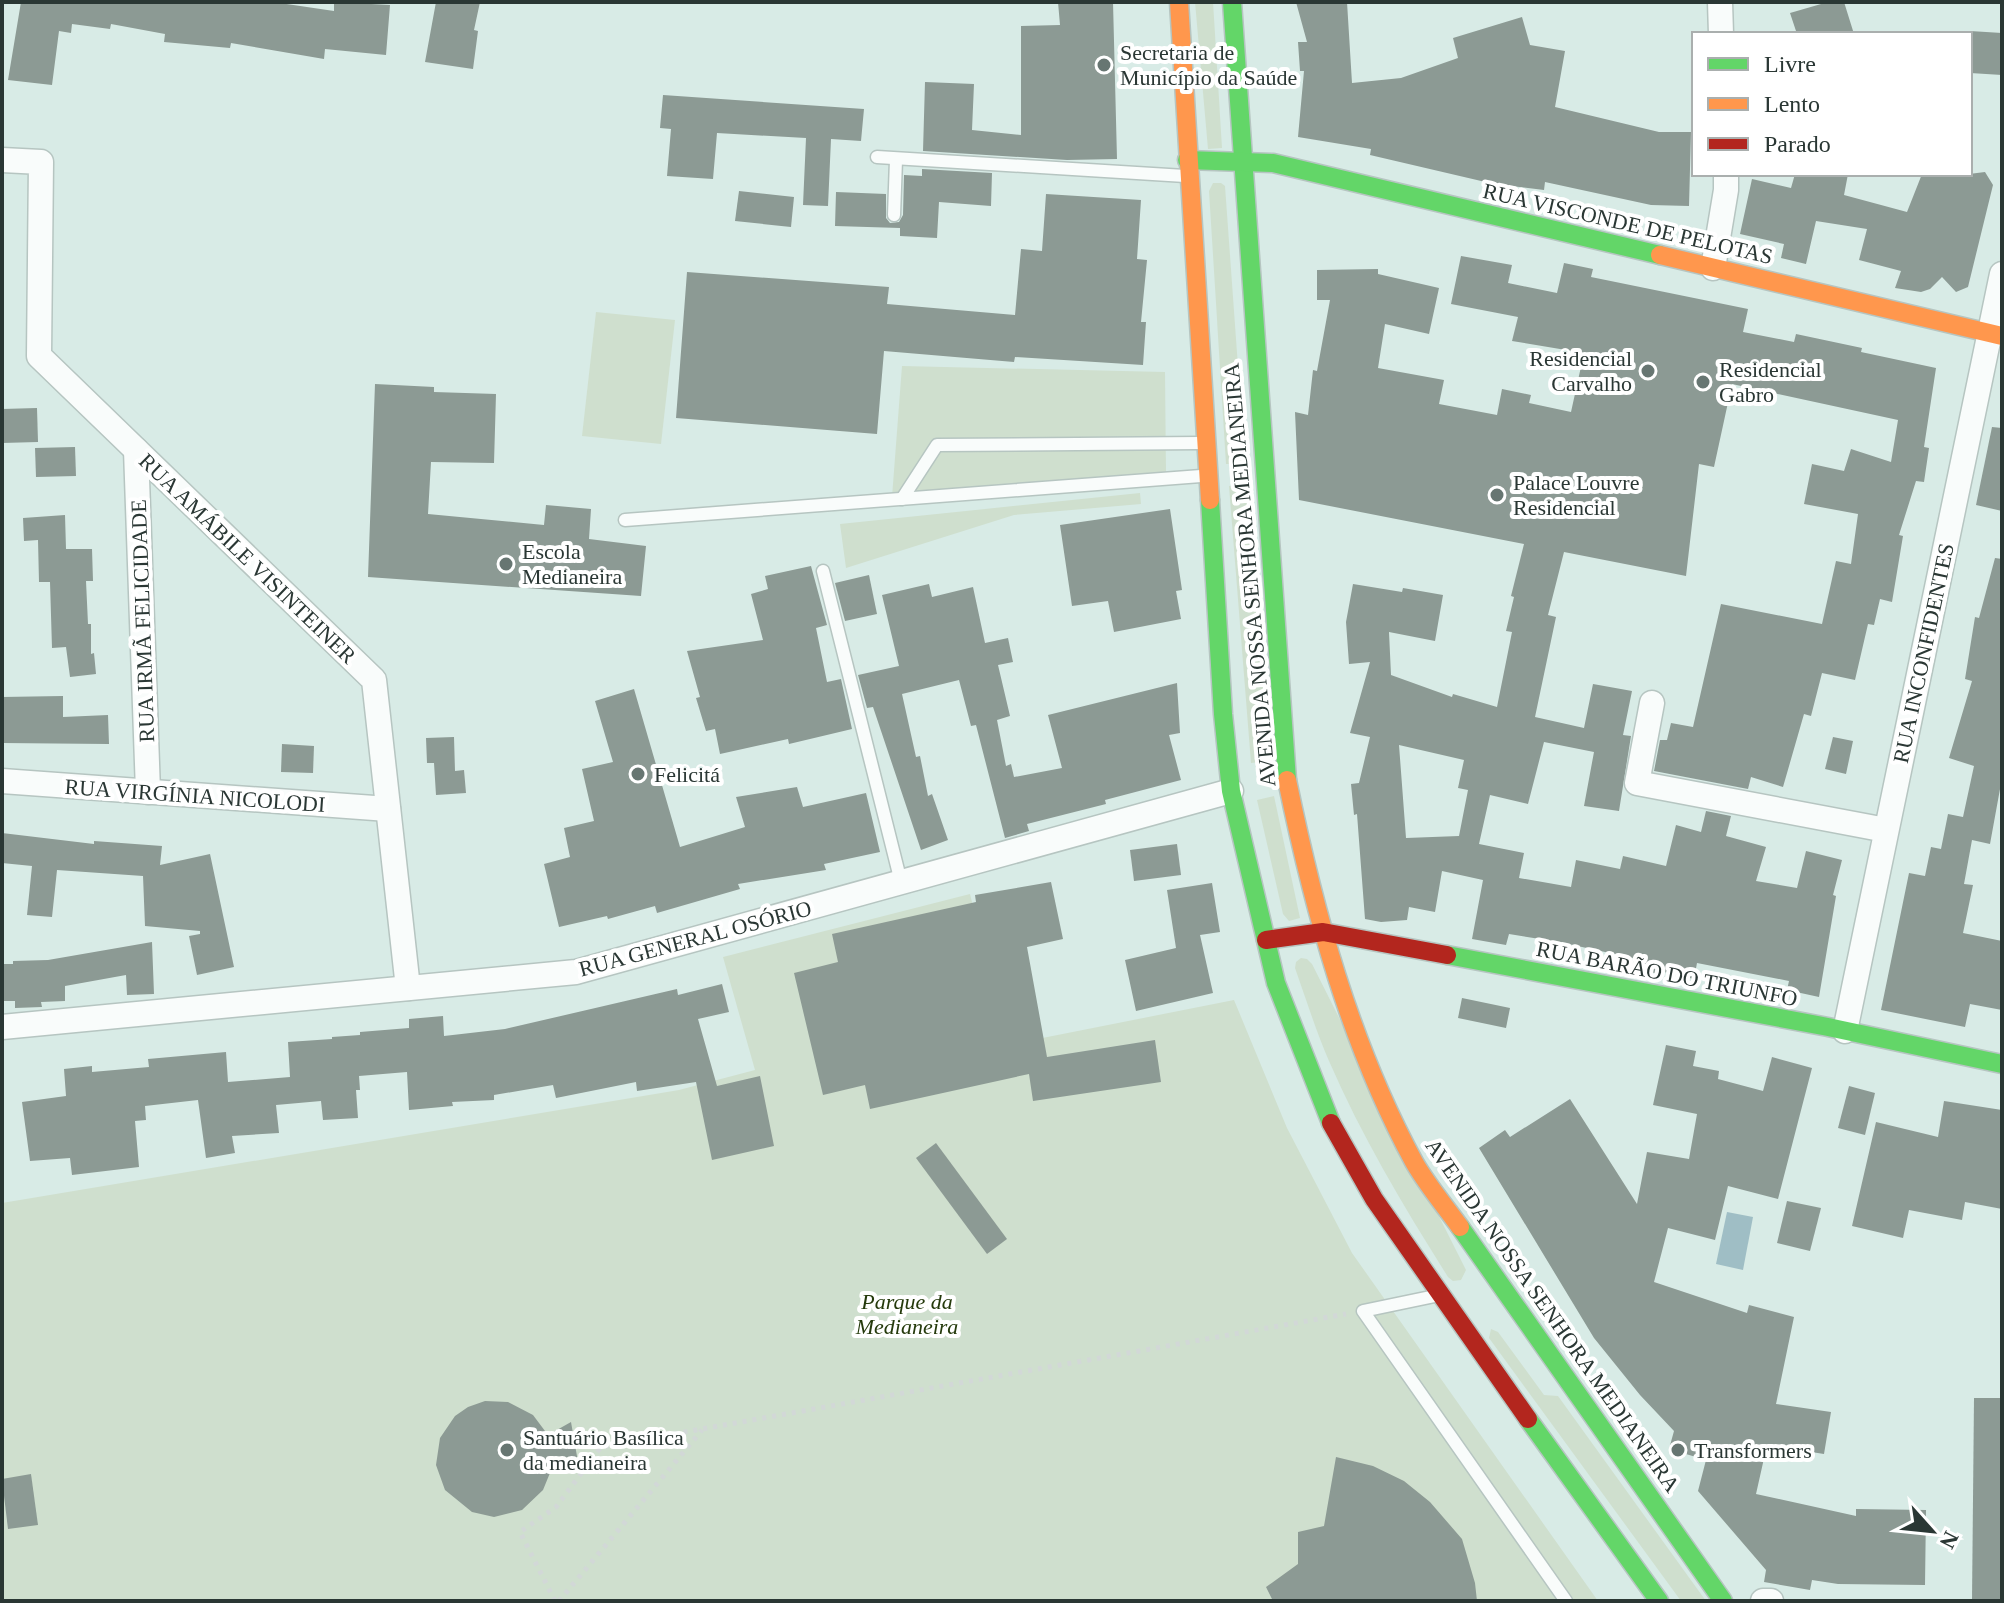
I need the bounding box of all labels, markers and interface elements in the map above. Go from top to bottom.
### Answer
legend [1692,32,1972,176]
place label: Secretaria de Município da Saúde [1120,40,1297,90]
text: Livre [1764,51,1816,77]
marker: Secretaria de Município da Saúde [1095,56,1113,74]
text: Lento [1764,91,1820,117]
text: Parado [1764,131,1831,157]
street label: RUA VISCONDE DE PELOTAS [1481,178,1775,269]
place label: Residencial Carvalho [1529,346,1632,396]
place label: Residencial Gabro [1719,357,1822,407]
street label: AVENIDA NOSSA SENHORA MEDIANEIRA [1218,362,1280,788]
marker: Residencial Carvalho [1639,362,1657,380]
marker: Residencial Gabro [1694,373,1712,391]
street label: RUA AMÁBILE VISINTEINER [134,448,361,669]
place label: Palace Louvre Residencial [1513,470,1639,520]
marker: Palace Louvre Residencial [1488,486,1506,504]
street label: RUA IRMÃ FELICIDADE [126,499,159,743]
place label: Escola Medianeira [522,539,622,589]
street label: RUA INCONFIDENTES [1888,541,1959,765]
marker: Escola Medianeira [497,555,515,573]
place label: Felicitá [654,762,720,787]
marker: Felicitá [629,765,647,783]
street label: RUA VIRGÍNIA NICOLODI [64,774,326,817]
street label: RUA GENERAL OSÓRIO [576,895,814,982]
street label: RUA BARÃO DO TRIUNFO [1534,936,1800,1011]
street label: AVENIDA NOSSA SENHORA MEDIANEIRA [1420,1134,1685,1497]
park label: Parque da Medianeira [855,1289,958,1339]
place label: Santuário Basílica da medianeira [523,1425,684,1475]
place label: Transformers [1694,1438,1812,1463]
marker: Santuário Basílica da medianeira [498,1441,516,1459]
marker: Transformers [1669,1441,1687,1459]
north arrow [1892,1491,1972,1571]
text: N [1935,1527,1964,1553]

